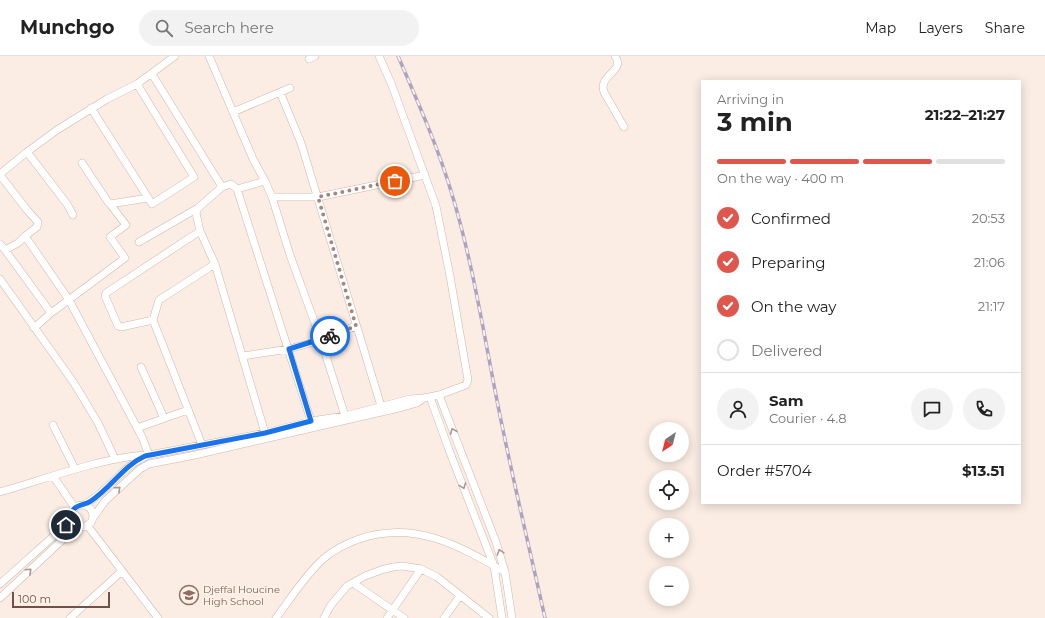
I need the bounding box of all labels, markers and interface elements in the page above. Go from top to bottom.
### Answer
search box [139,10,419,46]
text: Munchgo [20,16,115,39]
icon: search [153,17,175,39]
text: Search here [185,18,274,37]
text: Map [865,19,896,37]
text: Layers [918,19,963,37]
text: Share [985,19,1025,37]
text: Arriving in [717,91,784,107]
text: 21:22–21:27 [925,105,1005,124]
text: 3 min [717,106,793,138]
pin [378,164,412,198]
icon: bag [384,170,406,192]
text: On the way · 400 m [717,170,844,186]
icon: check [717,207,739,229]
text: Confirmed [751,209,831,228]
text: 20:53 [972,210,1005,226]
icon: check [717,251,739,273]
text: Preparing [751,253,826,272]
text: 21:06 [974,254,1005,270]
icon: check [717,295,739,317]
text: On the way [751,297,836,316]
text: 21:17 [978,298,1005,314]
courier [310,316,350,356]
icon: bike [319,325,341,347]
text: Delivered [751,341,823,360]
button: person [717,388,759,430]
button: chat [911,388,953,430]
button: phone [963,388,1005,430]
text: Sam [769,391,804,410]
text: Courier · 4.8 [769,410,847,426]
north arrow [649,422,689,462]
map controls [649,422,689,606]
one-way arrow [450,428,458,436]
text: Order #5704 [717,461,812,480]
text: $13.51 [962,461,1005,480]
button: locate [649,470,689,510]
one-way arrow [458,482,466,489]
one-way arrow [113,486,121,493]
pin [49,508,83,542]
icon: home [55,514,77,536]
button: + [649,518,689,558]
one-way arrow [496,549,505,556]
button: − [649,566,689,606]
one-way arrow [24,569,31,576]
place label: Djeffal Houcine High School [203,583,280,608]
school or university icon: Djeffal Houcine High School [178,584,200,606]
scale bar [12,590,110,609]
text: 100 m [18,592,51,606]

